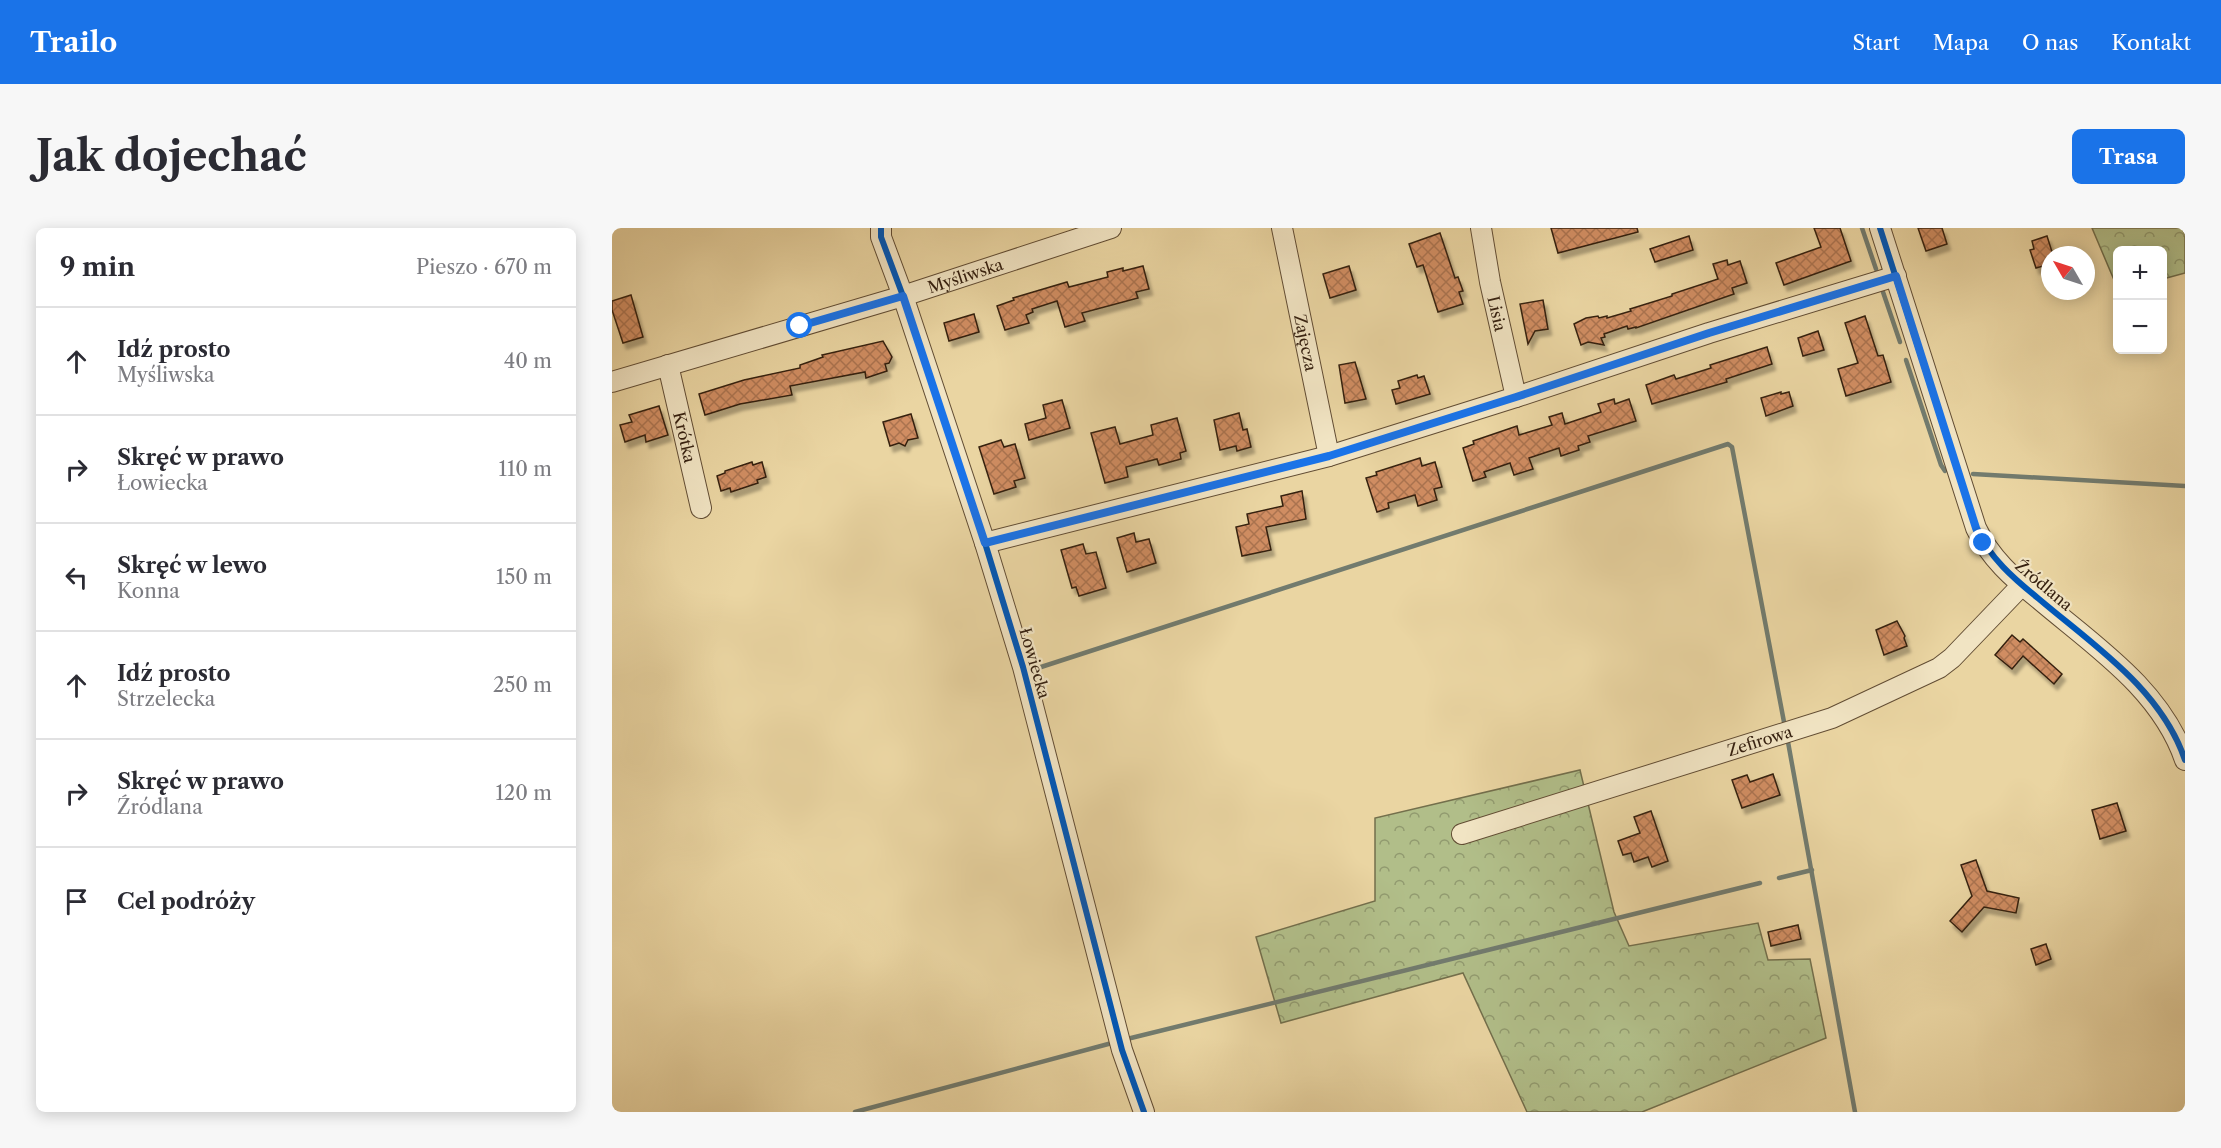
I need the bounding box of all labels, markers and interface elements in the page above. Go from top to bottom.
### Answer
text: Trailo [30,25,117,59]
text: Start [1852,30,1900,55]
text: Mapa [1933,30,1989,55]
text: O nas [2022,30,2078,55]
text: Kontakt [2111,30,2191,55]
button: Trasa [2072,129,2185,184]
text: Jak dojechać [36,130,307,182]
north arrow [2041,246,2095,300]
map controls [2113,246,2167,354]
button: + [2113,246,2167,300]
text: 9 min [60,251,135,283]
street label: Myśliwska [925,254,1006,297]
text: Pieszo · 670 m [416,255,552,279]
street label: Lisia [1483,294,1511,334]
button: − [2113,300,2167,354]
route start [786,312,812,338]
street label: Zajęcza [1290,312,1321,374]
text: Idź prosto [117,336,231,363]
icon: ahead [60,345,93,378]
text: 40 m [504,349,552,373]
text: Myśliwska [117,363,215,387]
street label: Krótka [669,410,700,465]
text: Skręć w prawo [117,444,284,471]
icon: right [60,453,93,486]
text: 110 m [499,457,552,481]
text: Łowiecka [117,471,208,495]
route end [1969,529,1995,555]
text: Skręć w lewo [117,552,267,579]
street label: Źródlana [2011,555,2077,615]
icon: left [60,561,93,594]
text: 150 m [496,565,552,589]
text: Konna [117,579,180,603]
street label: Łowiecka [1015,625,1055,701]
text: Idź prosto [117,660,231,687]
icon: ahead [60,669,93,702]
text: 250 m [493,673,552,697]
text: Strzelecka [117,687,215,711]
street label: Zefirowa [1725,721,1795,760]
text: Skręć w prawo [117,768,284,795]
icon: right [60,777,93,810]
text: 120 m [495,781,552,805]
text: Źródlana [117,795,203,819]
icon: arrive [60,885,93,918]
text: Cel podróży [117,888,255,915]

